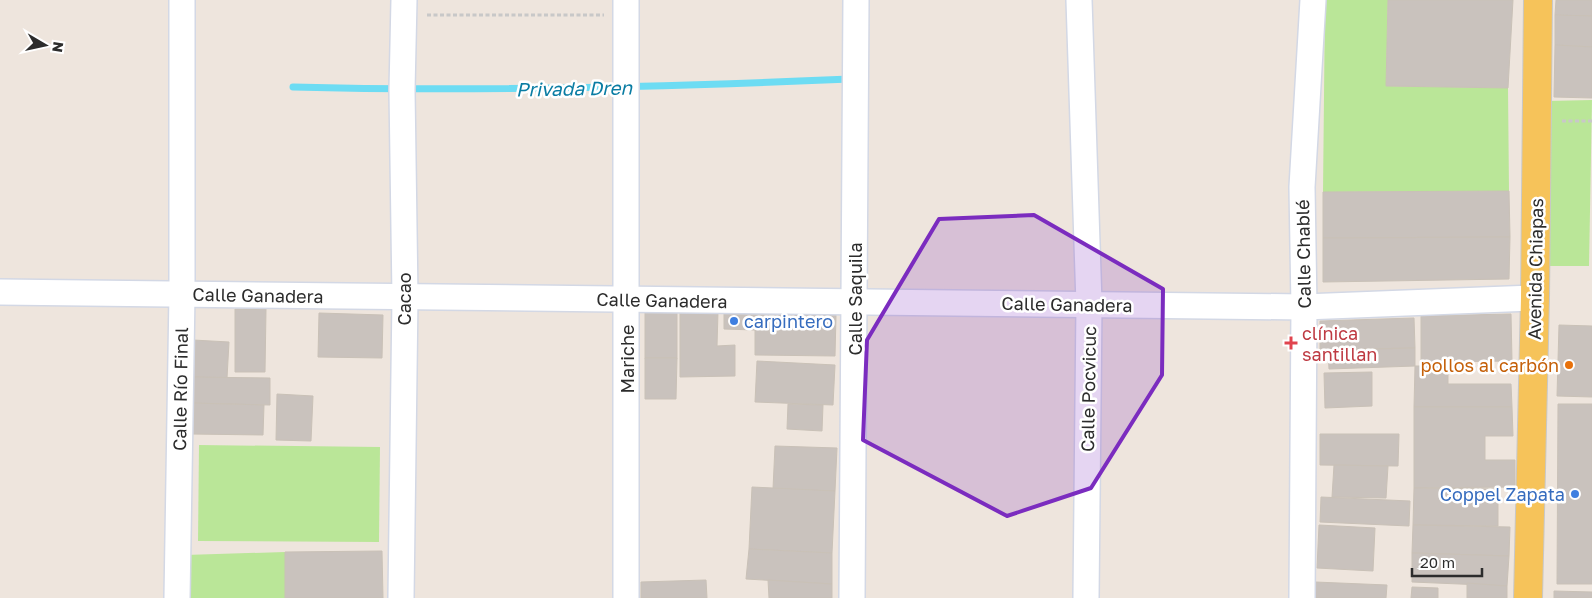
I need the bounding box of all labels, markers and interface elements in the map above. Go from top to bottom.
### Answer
north arrow [20,20,70,70]
text: N [49,41,68,54]
water label: Privada Dren [516,75,634,101]
street label: Avenida Chiapas [1523,198,1547,340]
street label: Calle Chablé [1291,199,1315,309]
street label: Calle Saquila [844,242,866,356]
street label: Cacao [393,272,415,326]
street label: Calle Ganadera [192,283,324,307]
street label: Calle Ganadera [596,288,728,312]
street label: Calle Ganadera [1001,292,1133,316]
place label: carpintero [744,310,833,332]
marker: carpintero [728,315,740,327]
place label: clínica santillan [1302,322,1377,365]
street label: Mariche [616,325,638,393]
street label: Calle Pocvicuc [1076,326,1100,452]
street label: Calle Río Final [168,327,192,451]
marker: clínica santillan [1284,336,1298,350]
place label: pollos al carbón [1421,354,1559,376]
marker: pollos al carbón [1563,359,1575,371]
place label: Coppel Zapata [1440,483,1565,505]
marker: Coppel Zapata [1569,488,1581,500]
scale bar [1412,546,1482,578]
text: 20 m [1420,553,1455,571]

